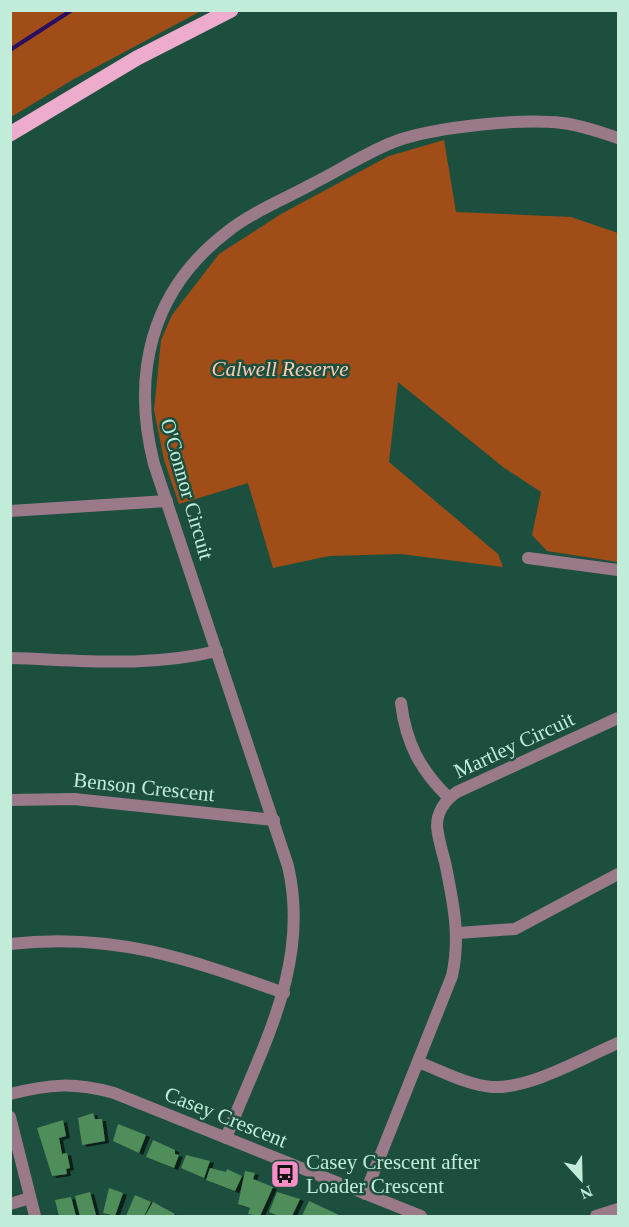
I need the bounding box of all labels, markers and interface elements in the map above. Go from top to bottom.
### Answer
park label: Calwell Reserve [211,357,349,381]
street label: O'Connor Circuit [155,416,219,562]
street label: Martley Circuit [450,707,578,783]
street label: Benson Crescent [72,768,216,806]
street label: Casey Crescent [161,1082,291,1153]
north arrow [551,1149,611,1209]
place label: Casey Crescent after Loader Crescent [306,1150,480,1198]
bus stop icon: Casey Crescent after Loader Crescent [269,1158,301,1190]
text: N [577,1182,595,1203]

